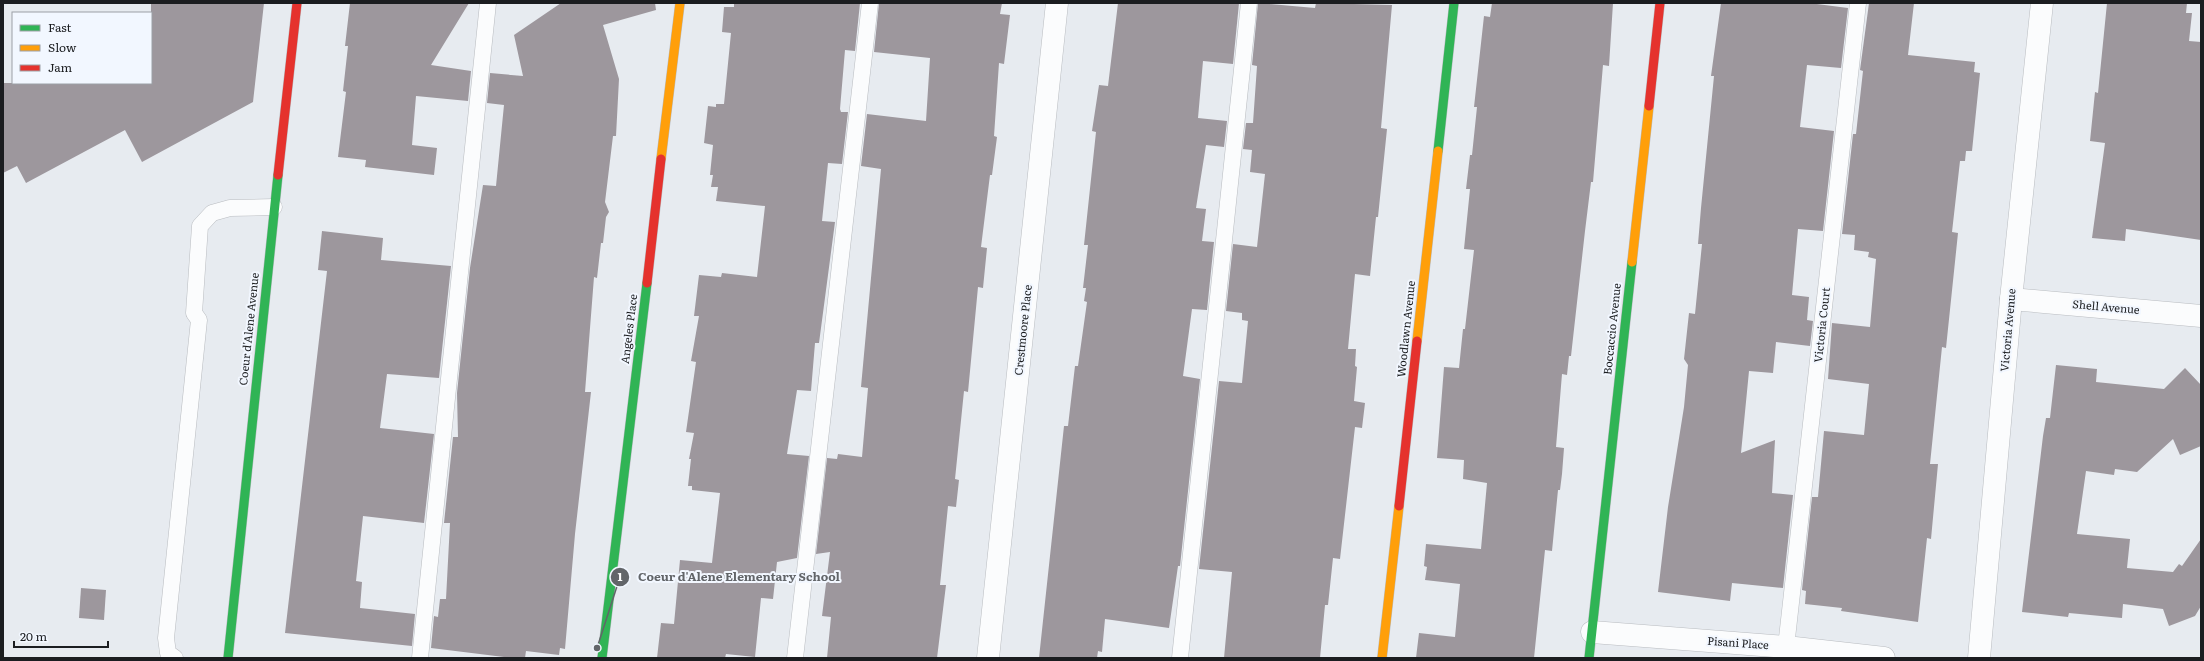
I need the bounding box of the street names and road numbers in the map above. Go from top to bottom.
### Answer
street label: Coeur d'Alene Avenue [234,271,262,386]
street label: Woodlawn Avenue [1392,279,1418,378]
street label: Boccaccio Avenue [1598,282,1624,376]
street label: Crestmoore Place [1009,283,1035,376]
street label: Victoria Court [1809,286,1833,363]
street label: Victoria Avenue [1995,287,2019,372]
street label: Angeles Place [616,293,640,365]
street label: Shell Avenue [2072,295,2141,317]
street label: Pisani Place [1707,632,1770,652]

